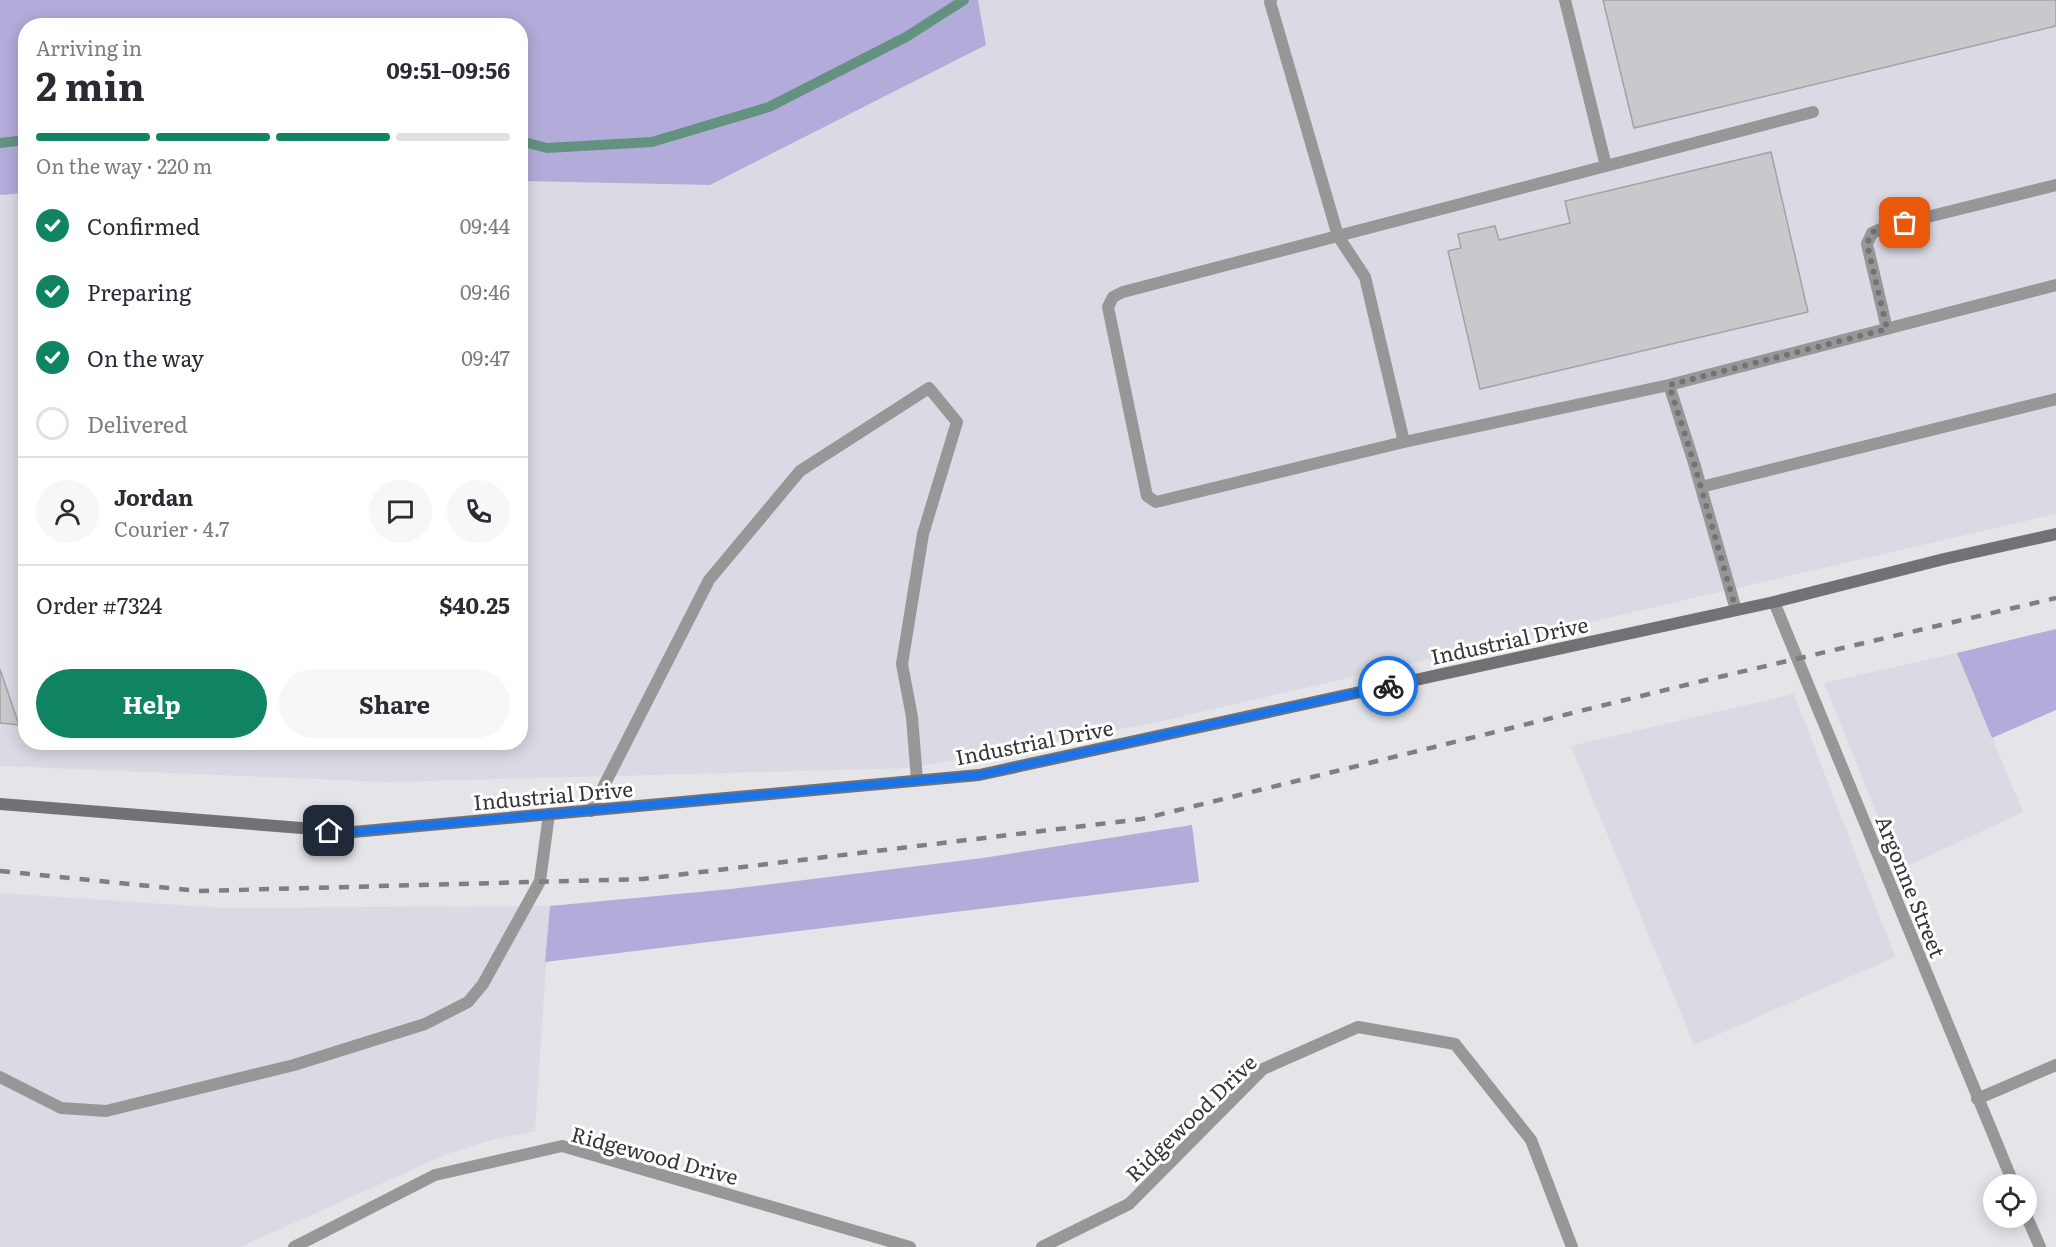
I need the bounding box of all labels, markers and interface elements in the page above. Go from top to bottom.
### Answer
text: Arriving in [36,32,142,62]
text: 09:51–09:56 [386,53,510,86]
text: 2 min [36,55,145,113]
text: On the way · 220 m [36,150,212,180]
pin [1879,197,1930,248]
icon: bag [1888,206,1921,239]
icon: check [36,209,69,242]
text: Confirmed [87,209,200,242]
text: 09:44 [460,210,510,240]
icon: check [36,275,69,308]
text: Preparing [87,275,191,308]
text: 09:46 [460,276,510,306]
icon: check [36,341,69,374]
text: On the way [87,341,204,374]
text: 09:47 [461,342,510,372]
text: Delivered [87,407,188,440]
button: person [36,480,99,543]
text: Jordan [114,480,193,513]
button: chat [369,480,432,543]
button: phone [447,480,510,543]
text: Courier · 4.7 [114,513,229,543]
text: Order #7324 [36,588,162,621]
text: $40.25 [439,588,510,621]
street label: Industrial Drive [1427,607,1591,671]
courier [1358,656,1418,716]
button: Help [36,669,267,738]
button: Share [279,669,510,738]
icon: bike [1372,670,1405,703]
street label: Industrial Drive [952,710,1116,771]
street label: Industrial Drive [472,772,634,816]
pin [303,805,354,856]
street label: Argonne Street [1869,810,1955,962]
icon: home [312,814,345,847]
street label: Ridgewood Drive [1117,1046,1263,1188]
street label: Ridgewood Drive [568,1117,742,1191]
map controls [1983,1174,2037,1228]
button: locate [1983,1174,2037,1228]

